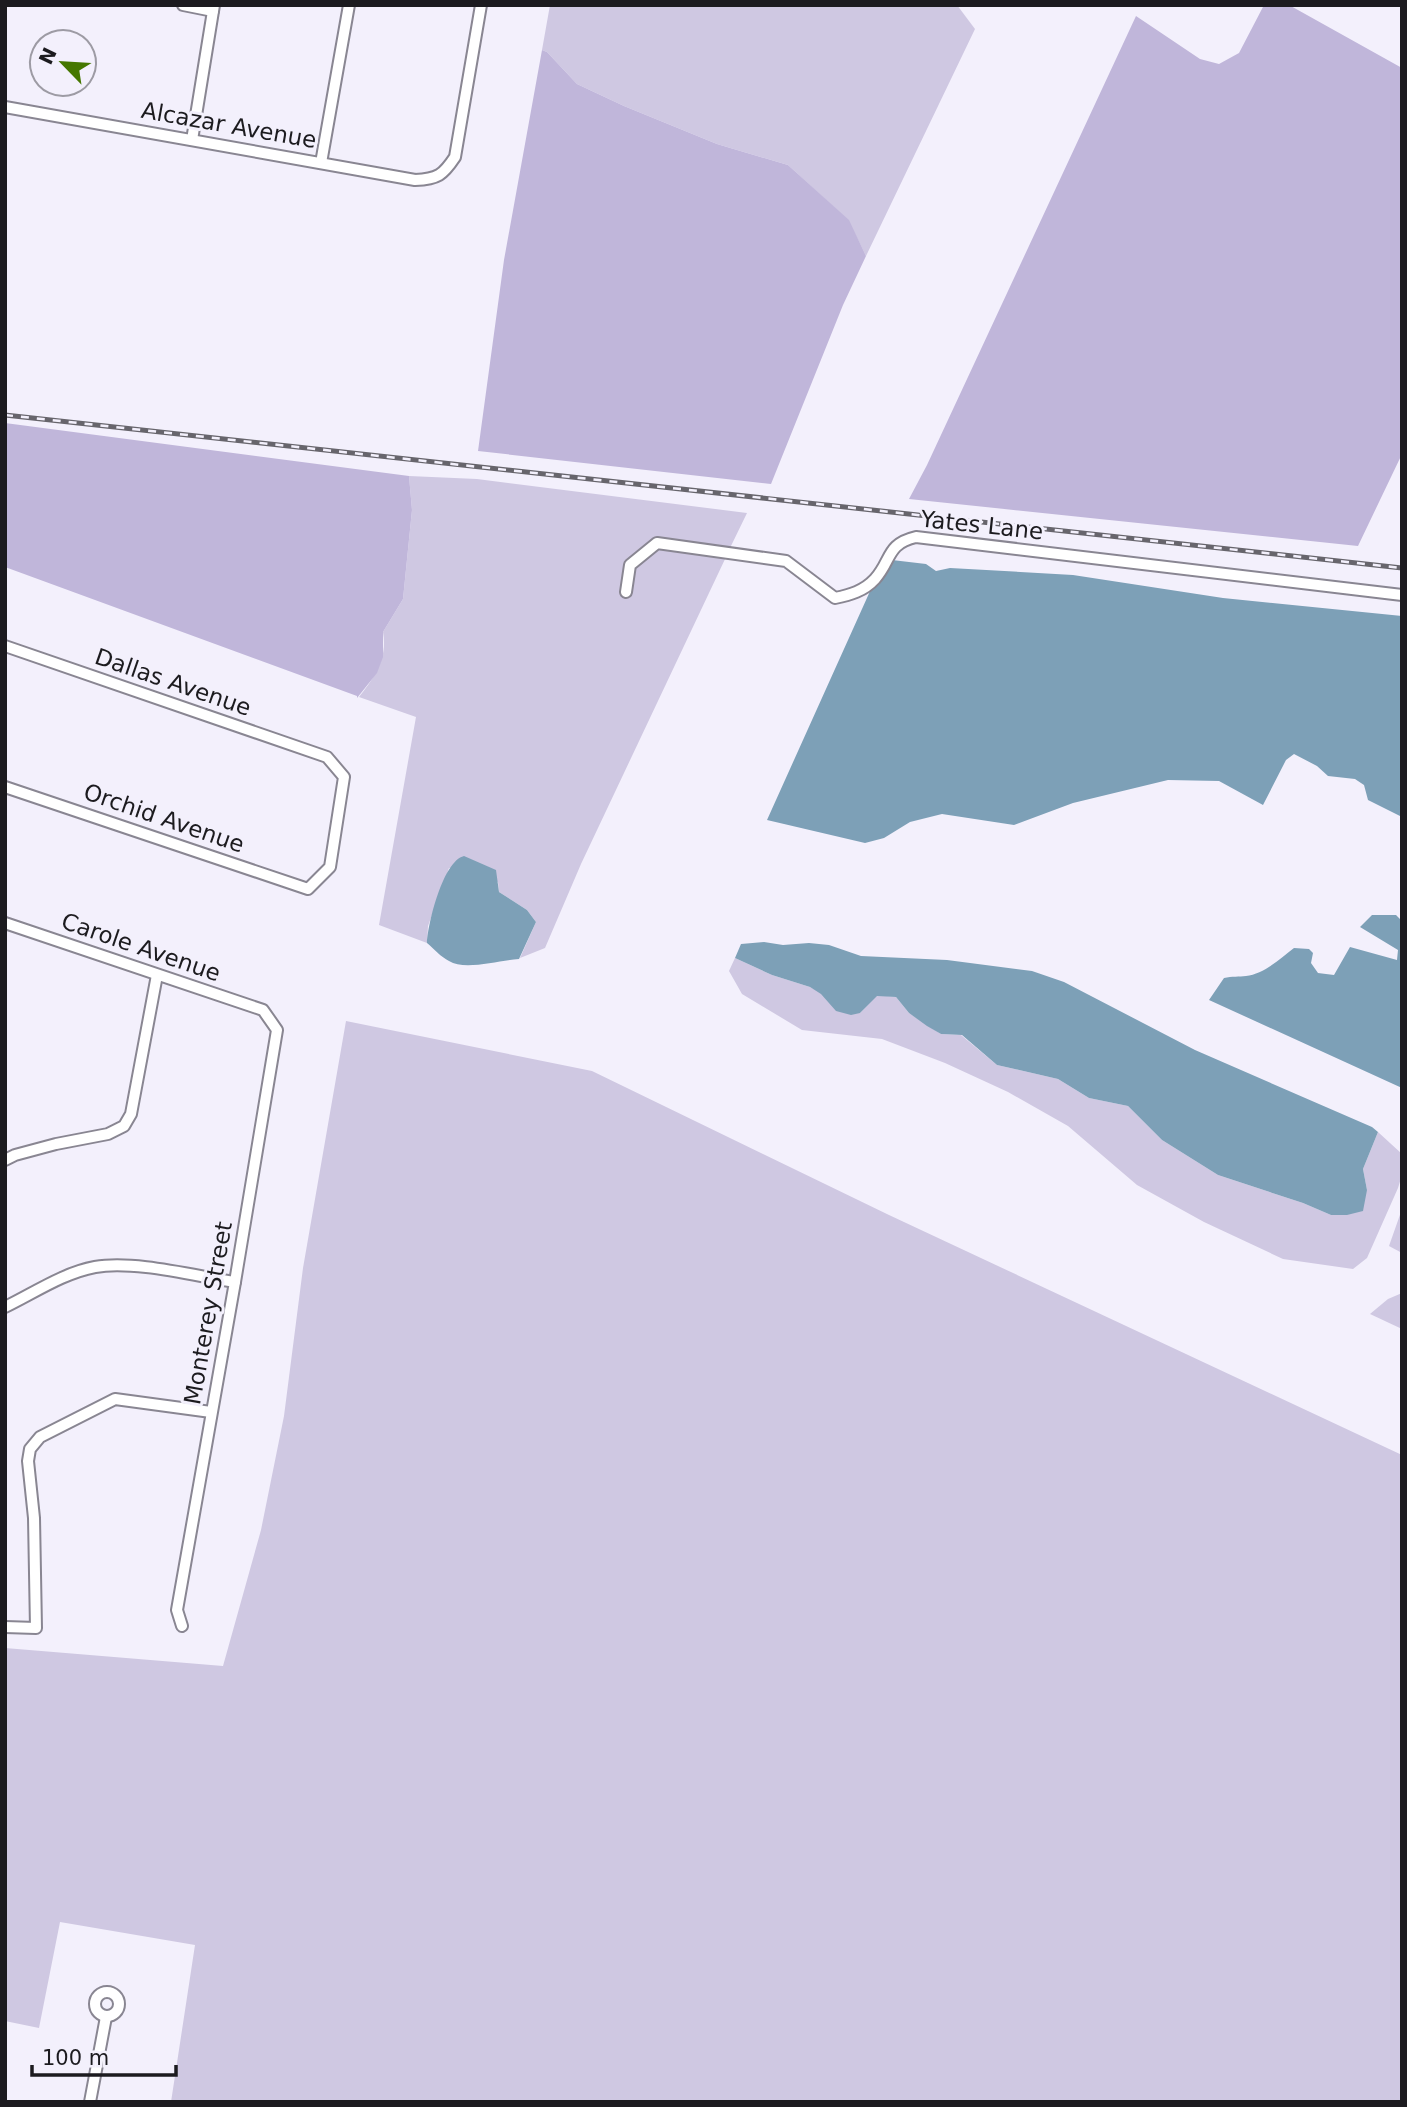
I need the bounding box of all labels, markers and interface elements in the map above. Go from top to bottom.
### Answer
north arrow [28,28,98,98]
text: N [34,44,61,68]
street label: Alcazar Avenue [139,97,319,153]
street label: Yates Lane [918,506,1045,544]
street label: Dallas Avenue [92,643,254,721]
street label: Orchid Avenue [80,778,248,858]
street label: Carole Avenue [58,908,224,986]
street label: Monterey Street [179,1219,237,1407]
scale bar [32,2034,175,2078]
text: 100 m [42,2046,109,2070]

